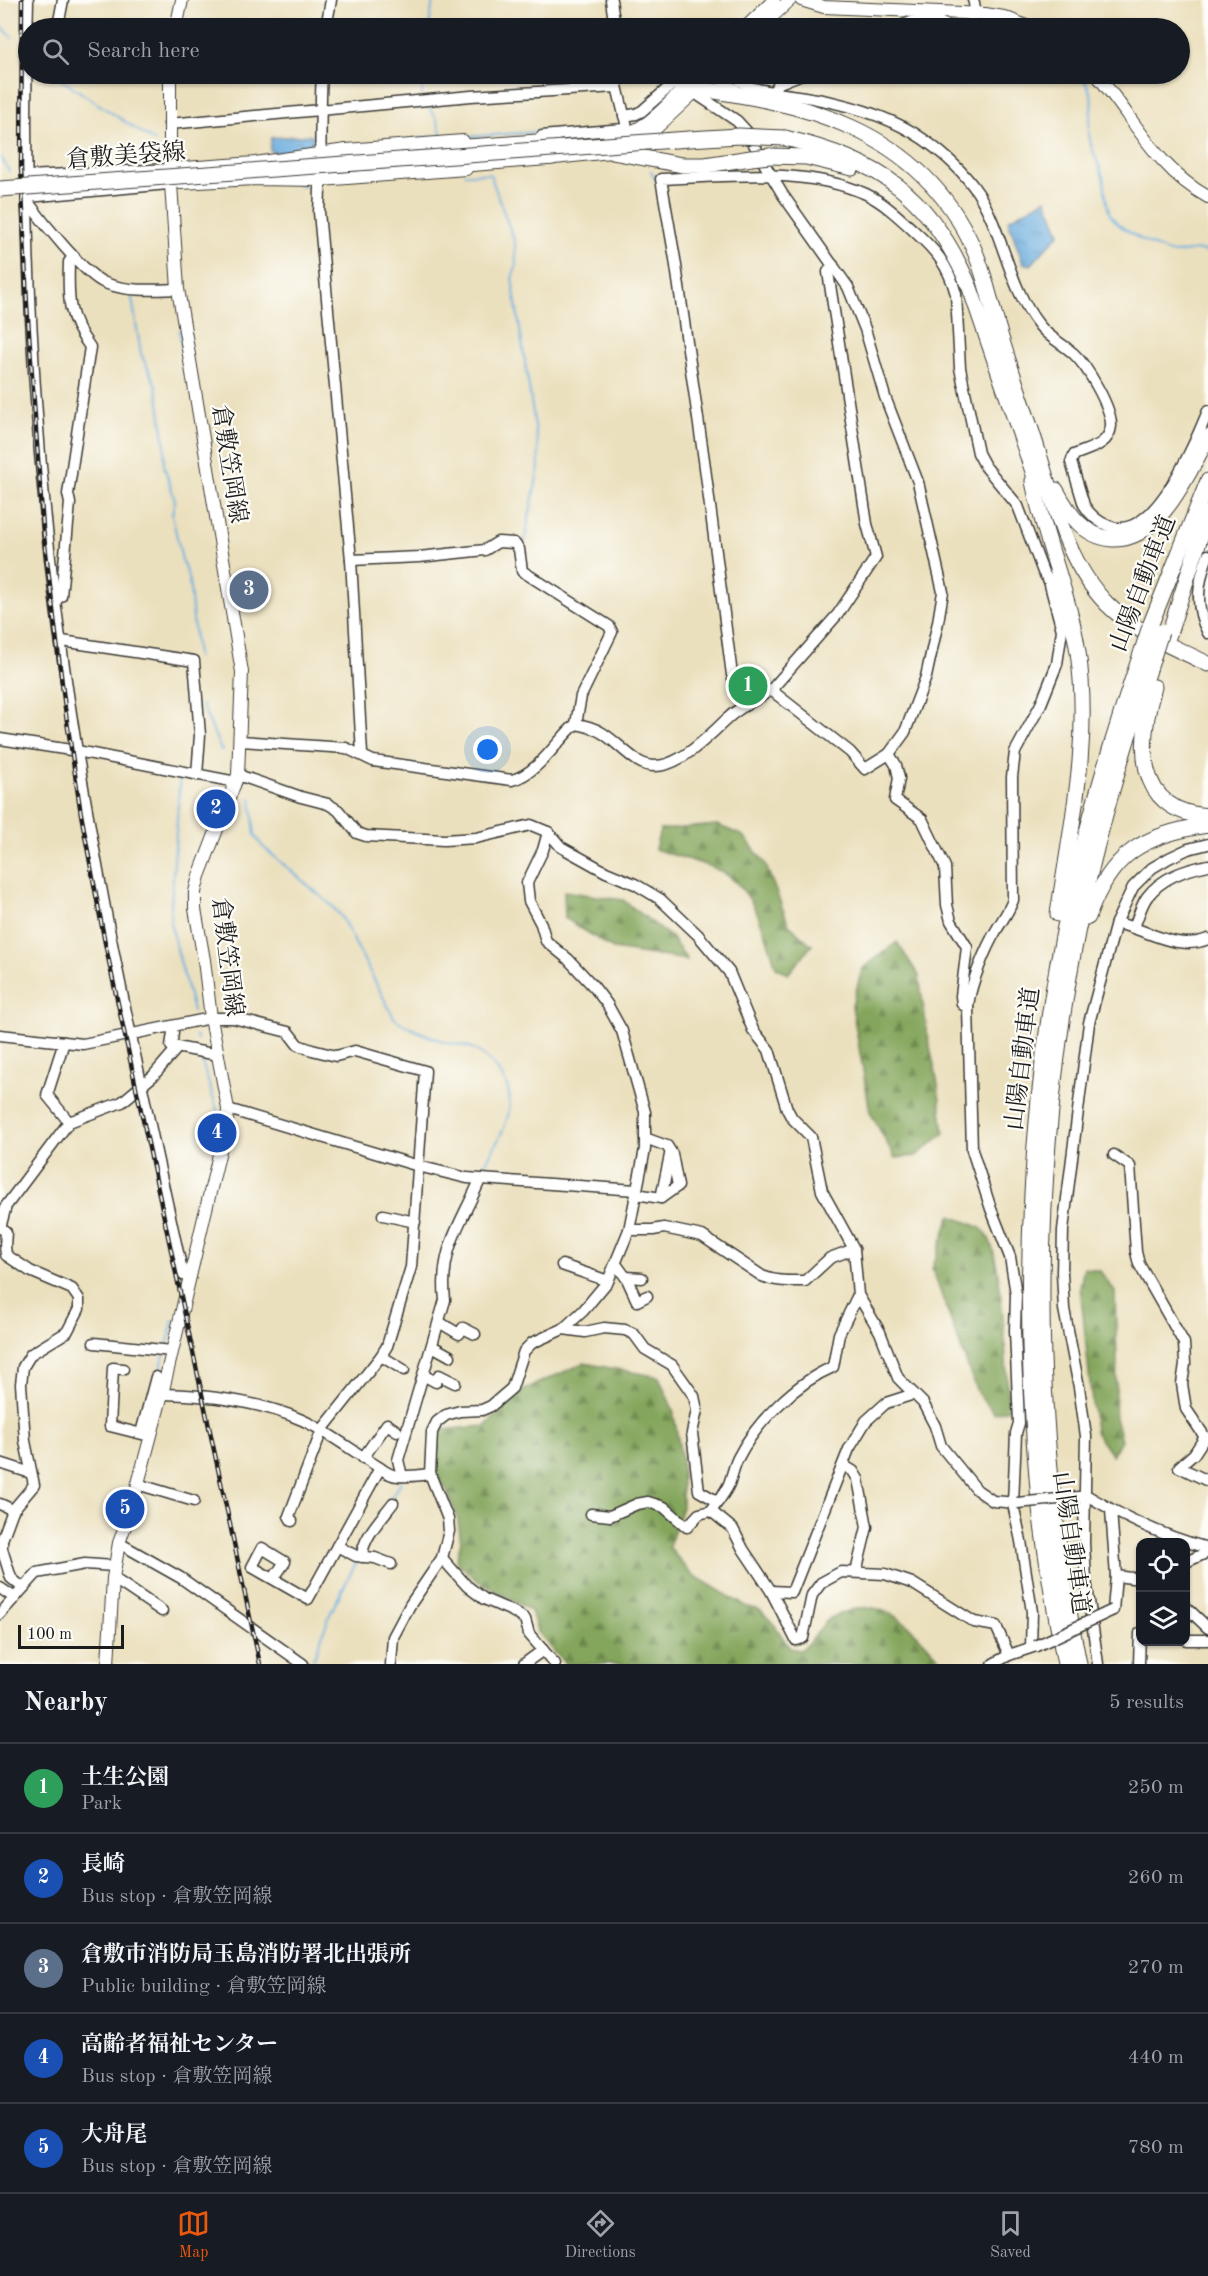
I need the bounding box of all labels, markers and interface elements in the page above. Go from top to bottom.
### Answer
search box [18,18,1190,84]
icon: search [39,35,72,68]
text: Search here [87,40,200,62]
street label: 倉敷美袋線 [65,138,187,173]
street label: 倉敷笠岡線 [207,402,252,525]
street label: 山陽自動車道 [1104,511,1181,656]
pin: 3 [230,568,268,612]
pin: 1 [728,664,768,708]
your location [473,735,502,764]
pin: 2 [196,786,236,832]
street label: 倉敷笠岡線 [207,896,248,1018]
street label: 山陽自動車道 [1000,986,1045,1132]
pin: 4 [198,1110,236,1156]
street label: 山陽自動車道 [1048,1470,1095,1616]
pin: 5 [106,1486,144,1532]
map controls [1136,1538,1190,1646]
button: locate [1136,1538,1190,1592]
button: layers [1136,1592,1190,1646]
scale bar [18,1622,124,1650]
text: 100 m [27,1627,72,1643]
text: Nearby [24,1690,108,1716]
text: 5 results [1109,1693,1184,1713]
text: 土生公園 [81,1767,169,1789]
text: 1 [38,1778,49,1798]
text: 250 m [1128,1778,1184,1798]
text: Park [81,1794,122,1814]
text: 長崎 [81,1854,125,1876]
text: 2 [38,1868,49,1888]
text: 260 m [1128,1868,1184,1888]
text: Bus stop · 倉敷笠岡線 [81,1887,273,1907]
text: 倉敷市消防局玉島消防署北出張所 [81,1944,411,1966]
text: 3 [38,1958,49,1978]
text: 270 m [1128,1958,1184,1978]
text: Public building · 倉敷笠岡線 [81,1977,327,1997]
text: 高齢者福祉センター [81,2034,278,2056]
text: 4 [38,2048,49,2068]
text: 440 m [1128,2048,1184,2068]
text: Bus stop · 倉敷笠岡線 [81,2067,273,2087]
text: 大舟尾 [81,2124,147,2146]
text: 5 [38,2138,49,2158]
text: 780 m [1128,2138,1184,2158]
text: Bus stop · 倉敷笠岡線 [81,2157,273,2177]
tab: Map [177,2207,210,2263]
tab: Directions [565,2207,636,2263]
tab: Saved [990,2207,1031,2263]

